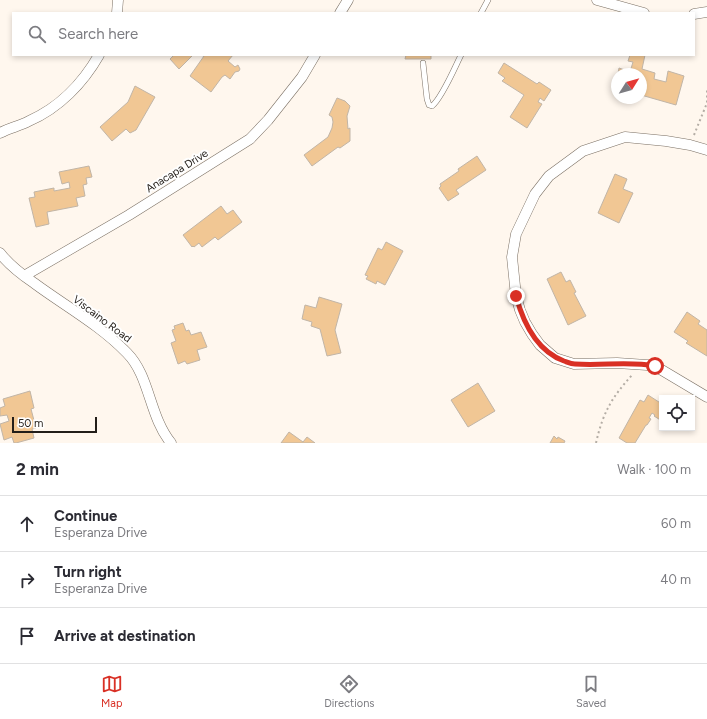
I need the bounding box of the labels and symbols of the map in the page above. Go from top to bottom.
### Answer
north arrow [611,68,647,104]
street label: Anacapa Drive [143,147,211,195]
route end [507,287,525,305]
street label: Viscaino Road [70,293,134,345]
route start [646,357,664,375]
scale bar [12,415,97,434]

